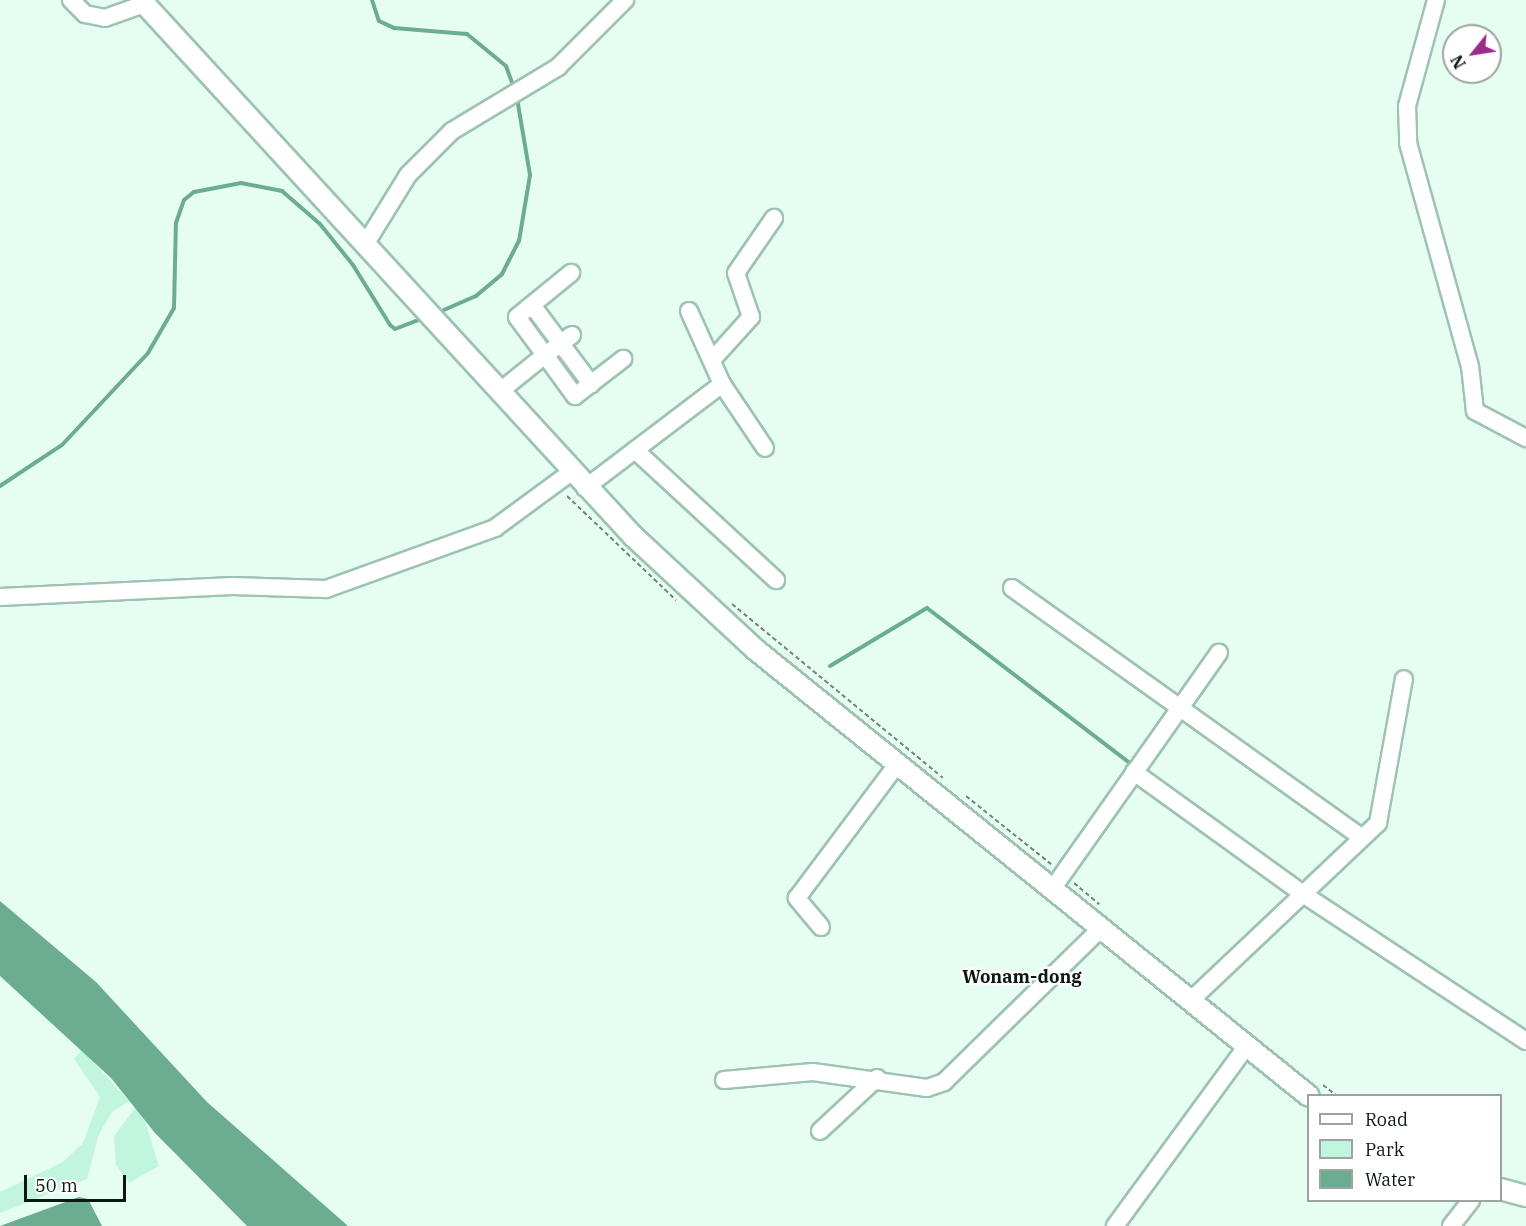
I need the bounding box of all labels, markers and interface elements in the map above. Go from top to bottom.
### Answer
north arrow [1442,24,1502,84]
text: N [1446,52,1470,72]
district label: Wonam-dong [962,966,1082,988]
legend [1307,1094,1502,1202]
text: Road [1365,1108,1408,1131]
text: Park [1365,1138,1404,1161]
scale bar [27,1163,129,1201]
text: Water [1365,1168,1415,1191]
text: 50 m [35,1174,78,1197]

